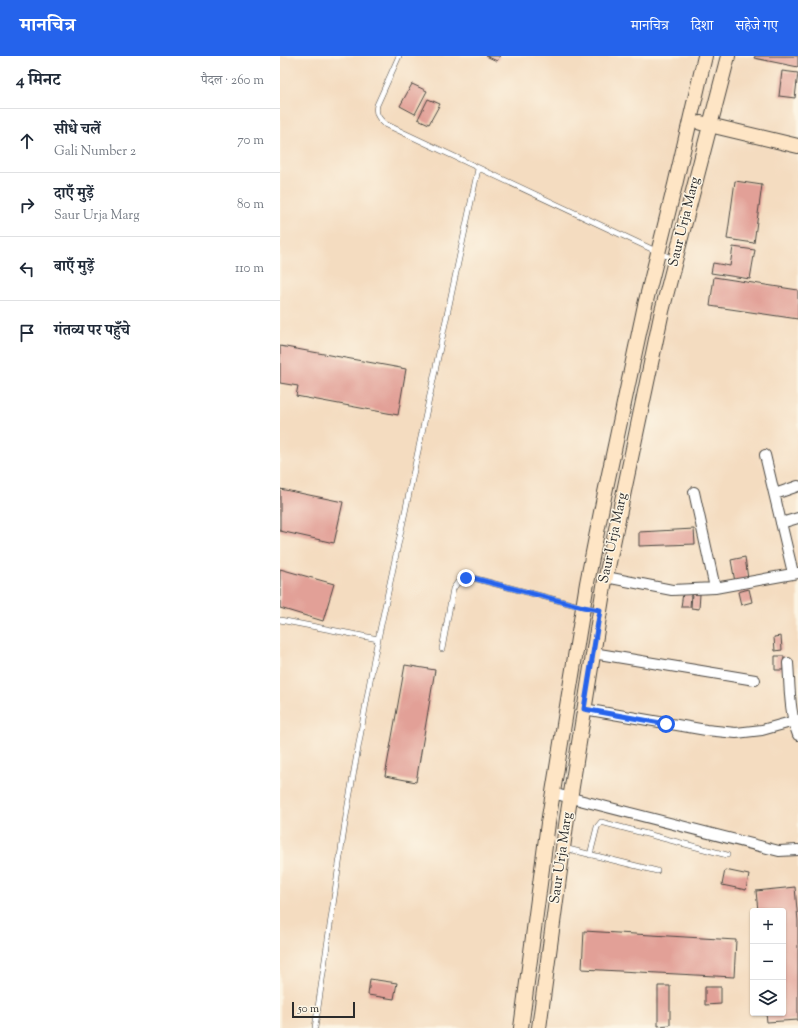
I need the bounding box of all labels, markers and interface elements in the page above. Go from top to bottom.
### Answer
text: मानचित्र [20,13,75,40]
text: मानचित्र [631,17,669,37]
text: दिशा [691,17,713,37]
text: सहेजे गए [735,17,778,37]
text: 4 मिनट [16,69,60,93]
text: पैदल · 260 m [201,72,264,90]
text: सीधे चलें [54,120,101,141]
icon: ahead [16,130,38,152]
text: 70 m [237,132,264,150]
text: Gali Number 2 [54,143,136,161]
street label: Saur Urja Marg [664,175,706,269]
text: दाएँ मुड़ें [54,184,94,205]
icon: right [16,194,38,216]
text: 80 m [237,196,264,214]
text: Saur Urja Marg [54,207,140,225]
text: बाएँ मुड़ें [54,257,94,278]
icon: left [16,258,38,280]
text: 110 m [235,260,264,278]
text: गंतव्य पर पहुँचे [54,321,130,342]
icon: arrive [16,322,38,344]
street label: Saur Urja Marg [595,491,633,585]
route end [457,569,475,587]
route start [657,715,675,733]
street label: Saur Urja Marg [546,811,578,905]
map controls [750,908,786,1016]
button: + [750,908,786,944]
button: − [750,944,786,980]
button: layers [750,980,786,1016]
scale bar [292,1000,355,1019]
text: 50 m [298,1001,319,1017]

